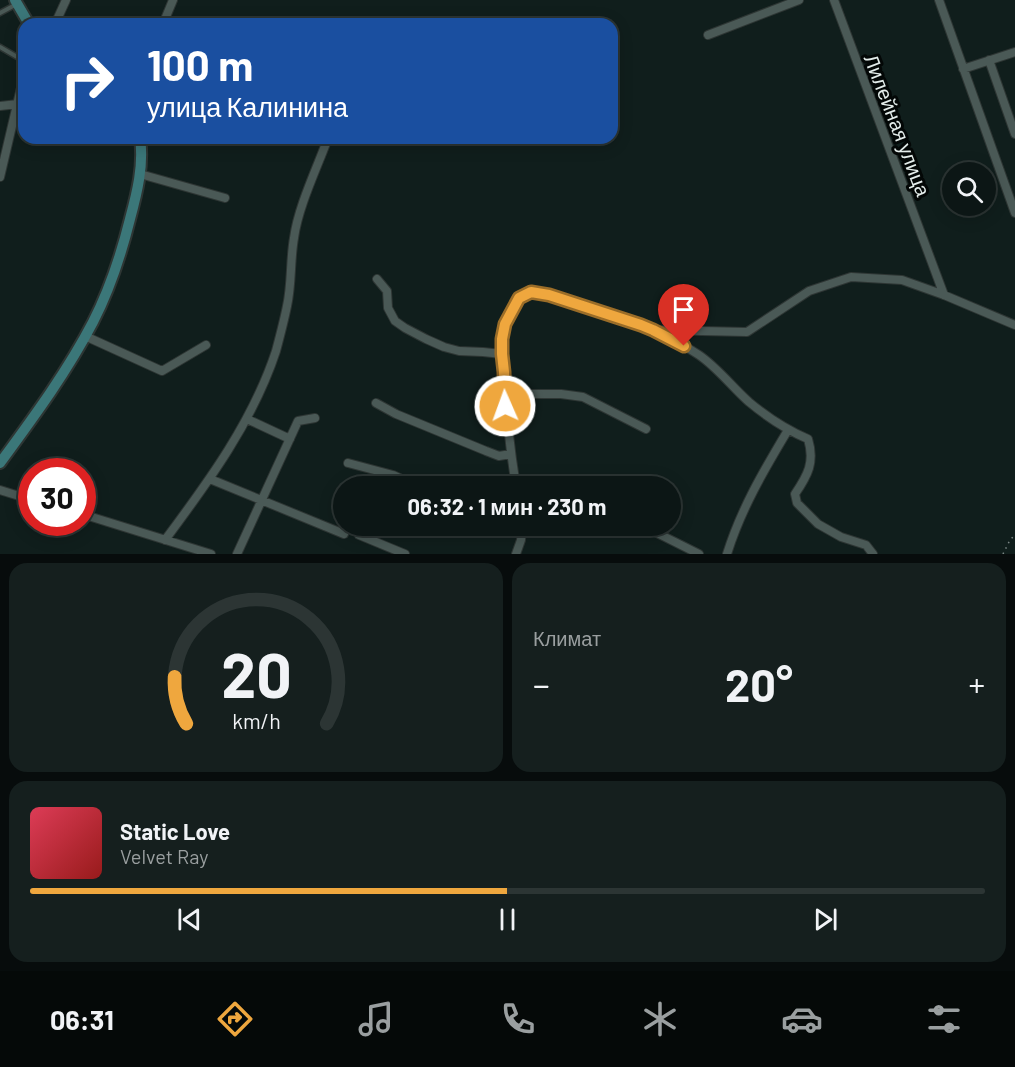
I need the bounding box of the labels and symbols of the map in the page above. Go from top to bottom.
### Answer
street label: Лилейная улица [860,51,936,200]
pin [658,284,709,346]
position arrow [473,374,537,438]
speed limit sign: 30 [18,458,96,536]

